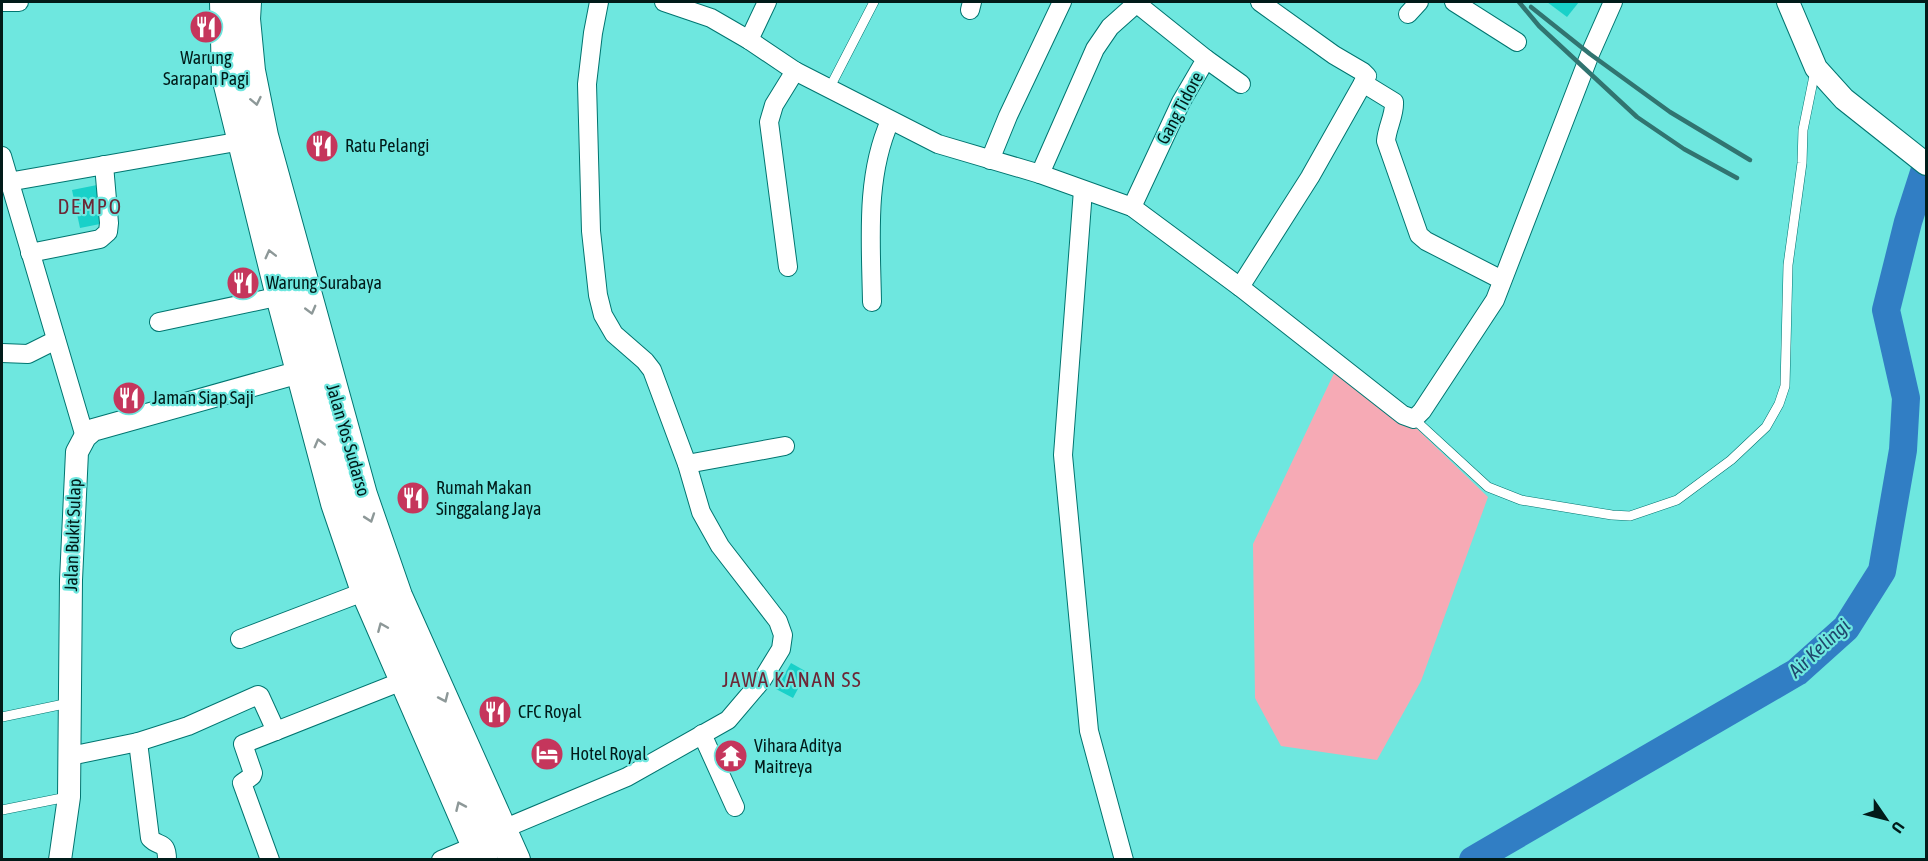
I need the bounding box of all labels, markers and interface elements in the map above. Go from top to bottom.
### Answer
restaurant icon: Warung Sarapan Pagi [188,9,224,45]
place label: Warung Sarapan Pagi [163,47,249,89]
street label: Gang Tidore [1152,68,1207,148]
one-way arrow [249,96,262,106]
restaurant icon: Ratu Pelangi [304,128,340,164]
place label: Ratu Pelangi [345,135,429,156]
district label: DEMPO [58,194,122,218]
one-way arrow [265,249,278,259]
restaurant icon: Warung Surabaya [225,265,261,301]
place label: Warung Surabaya [266,272,382,293]
one-way arrow [304,304,316,315]
restaurant icon: Jaman Siap Saji [111,380,147,416]
street label: Jalan Yos Sudarso [322,381,375,498]
place label: Jaman Siap Saji [152,387,254,408]
one-way arrow [314,438,327,448]
place label: Rumah Makan Singgalang Jaya [436,477,541,519]
street label: Jalan Bukit Sulap [60,478,85,592]
restaurant icon: Rumah Makan Singgalang Jaya [395,480,431,516]
one-way arrow [363,512,376,522]
water label: Air Kelingi [1783,613,1854,682]
one-way arrow [377,622,389,633]
district label: JAWA KANAN SS [722,667,862,691]
one-way arrow [436,692,448,703]
restaurant icon: CFC Royal [477,694,513,730]
place label: CFC Royal [518,701,582,722]
place label: Vihara Aditya Maitreya [754,735,842,777]
hotel icon: Hotel Royal [529,736,565,772]
temple icon: Vihara Aditya Maitreya [713,738,749,774]
place label: Hotel Royal [570,743,647,764]
north arrow [1856,789,1916,849]
one-way arrow [455,801,467,812]
text: U [1888,819,1908,837]

